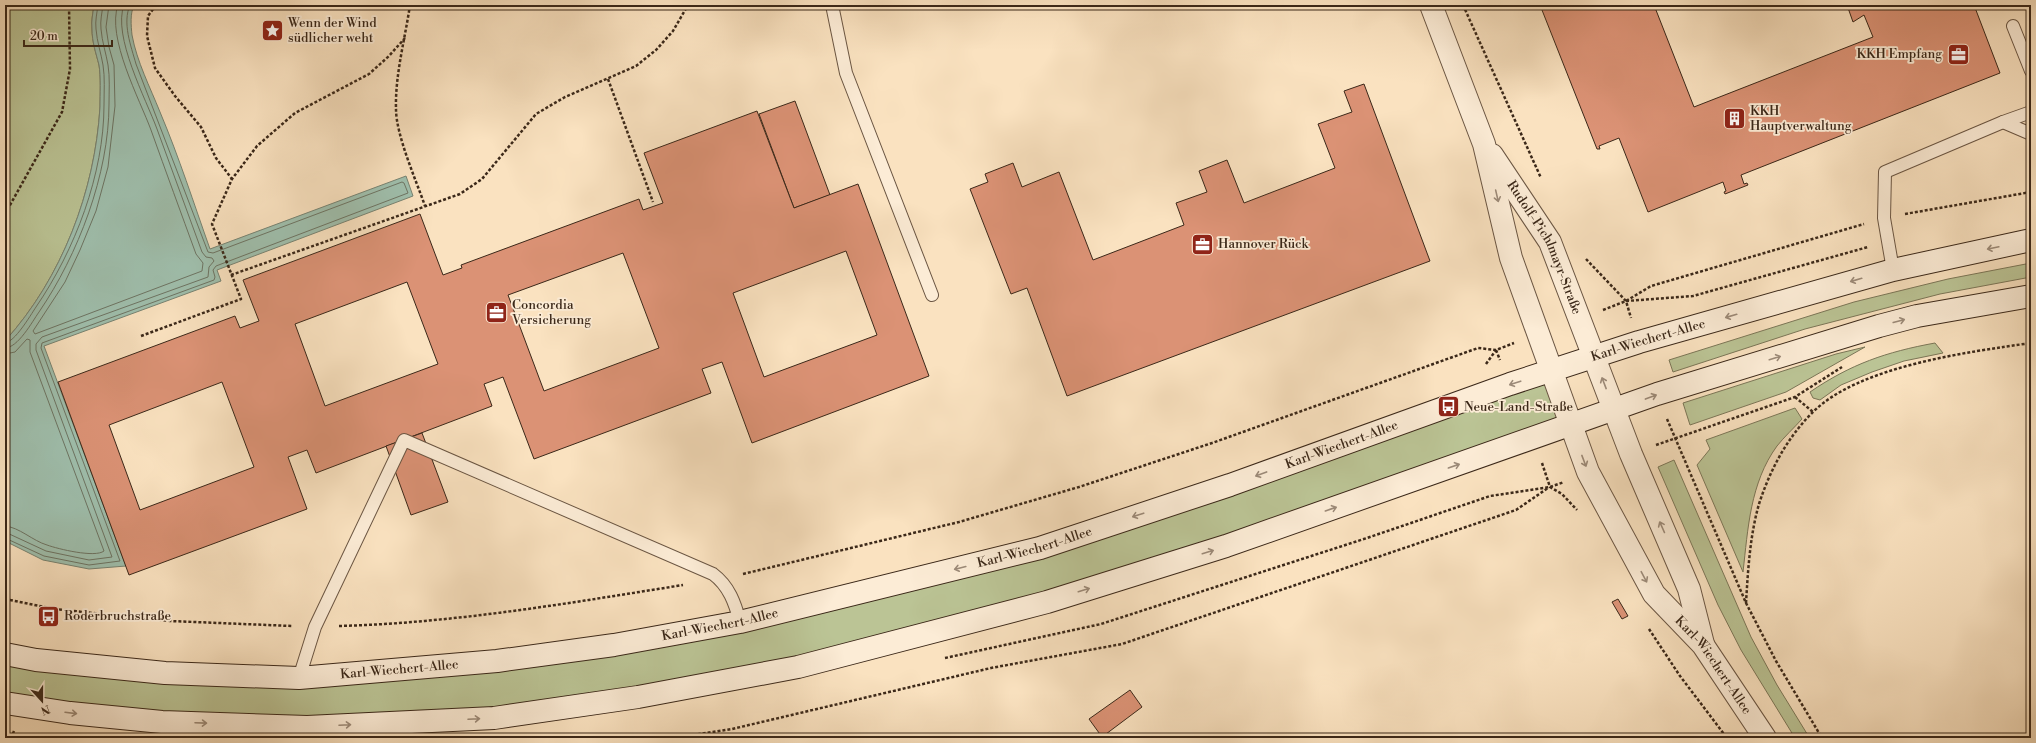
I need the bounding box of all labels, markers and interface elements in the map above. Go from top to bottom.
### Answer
place label: Wenn der Wind südlicher weht [287,15,377,46]
place icon: Wenn der Wind südlicher weht [259,17,285,43]
scale bar [24,22,112,48]
text: 20 m [30,29,58,44]
office icon: KKH Empfang [1945,41,1971,67]
place label: KKH Empfang [1857,46,1942,62]
place label: KKH Hauptverwaltung [1750,103,1852,134]
building icon: KKH Hauptverwaltung [1722,105,1748,131]
street label: Rudolf-Pichlmayr-Straße [1503,178,1585,317]
one-way arrow [1493,189,1501,202]
office icon: Hannover Rück [1190,231,1216,257]
place label: Hannover Rück [1218,236,1310,252]
one-way arrow [1987,245,2000,253]
one-way arrow [1849,277,1862,285]
place label: Concordia Versicherung [511,297,591,328]
office icon: Concordia Versicherung [483,299,509,325]
one-way arrow [1724,312,1737,320]
street label: Karl-Wiechert-Allee [1589,315,1708,365]
one-way arrow [1893,316,1906,324]
one-way arrow [1768,354,1781,361]
one-way arrow [1599,378,1607,390]
one-way arrow [1510,379,1522,387]
one-way arrow [1644,392,1656,400]
bus stop icon: Neue-Land-Straße [1435,394,1461,420]
place label: Neue-Land-Straße [1464,399,1573,415]
street label: Karl-Wiechert-Allee [1283,417,1401,472]
one-way arrow [1580,455,1588,467]
one-way arrow [1447,461,1459,469]
one-way arrow [1255,471,1268,478]
one-way arrow [1324,505,1337,512]
one-way arrow [1131,512,1144,519]
one-way arrow [1658,522,1665,534]
street label: Karl-Wiechert-Allee [975,523,1094,571]
one-way arrow [1202,547,1214,555]
one-way arrow [953,565,966,572]
one-way arrow [1641,571,1648,583]
one-way arrow [1077,586,1090,593]
bus stop icon: Roderbruchstraße [36,603,62,629]
street label: Karl-Wiechert-Allee [660,605,780,644]
place label: Roderbruchstraße [64,608,171,624]
street label: Karl-Wiechert-Allee [1671,613,1755,718]
street label: Karl-Wiechert-Allee [339,656,460,682]
north arrow [22,681,62,721]
text: N [38,701,52,718]
one-way arrow [64,709,77,717]
one-way arrow [467,715,480,722]
one-way arrow [194,719,207,727]
one-way arrow [338,721,351,729]

